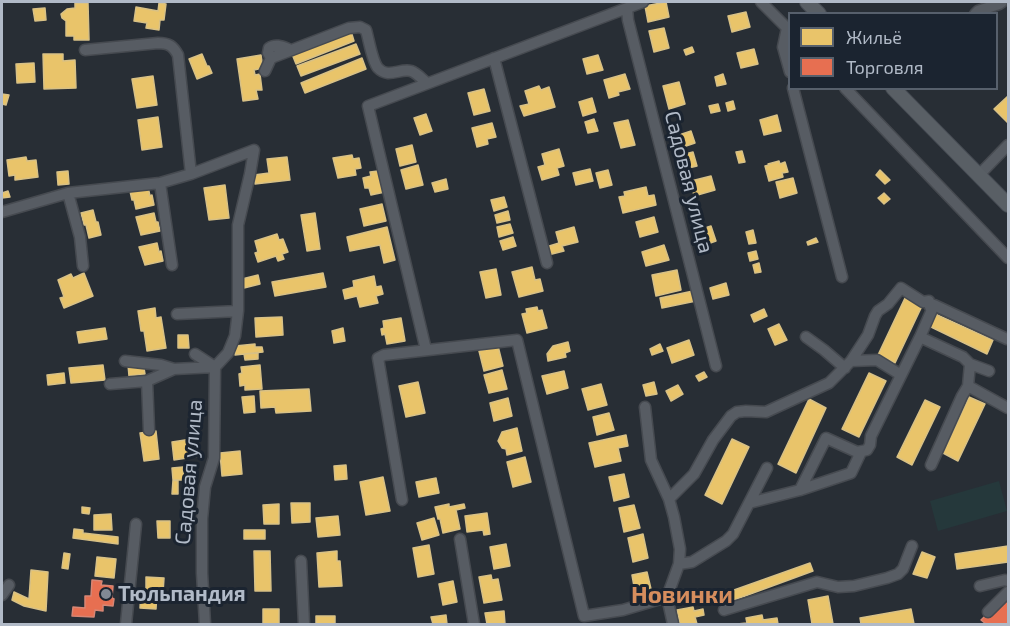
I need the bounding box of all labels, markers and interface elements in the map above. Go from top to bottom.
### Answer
legend [788,12,998,90]
text: Жильё [846,26,902,48]
text: Торговля [846,56,924,78]
street label: Садовая улица [659,108,719,256]
street label: Садовая улица [170,398,208,546]
place label: Тюльпандия [118,581,246,607]
district label: Новинки [631,581,733,609]
marker: Тюльпандия [99,587,113,601]

